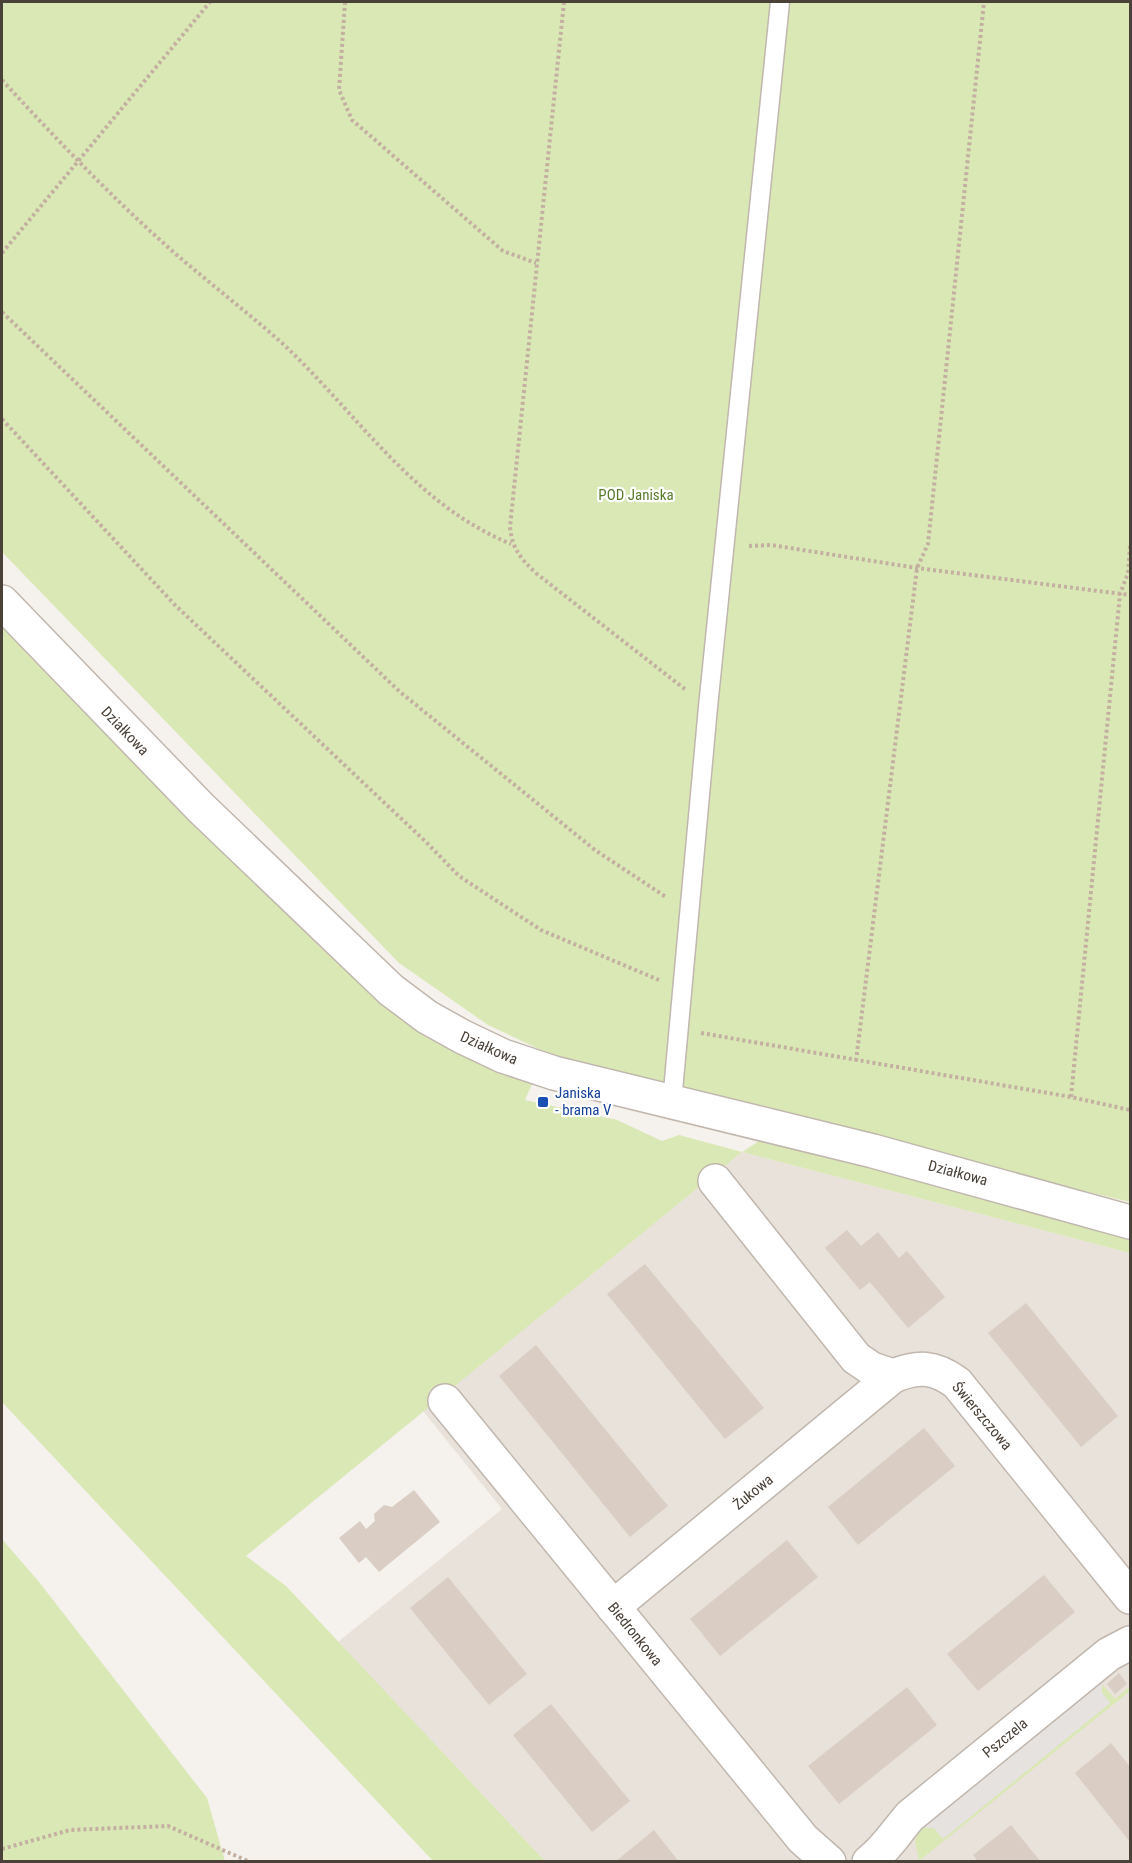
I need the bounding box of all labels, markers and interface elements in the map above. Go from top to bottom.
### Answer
park label: POD Janiska [598,486,674,504]
street label: Działkowa [97,703,153,759]
street label: Działkowa [458,1027,520,1069]
place label: Janiska - brama V [555,1084,612,1119]
marker: Janiska - brama V [536,1095,550,1109]
street label: Działkowa [926,1156,990,1190]
street label: Świerszczowa [948,1378,1016,1454]
street label: Żukowa [729,1470,777,1514]
street label: Biedronkowa [604,1599,666,1669]
street label: Pszczela [979,1714,1031,1762]

